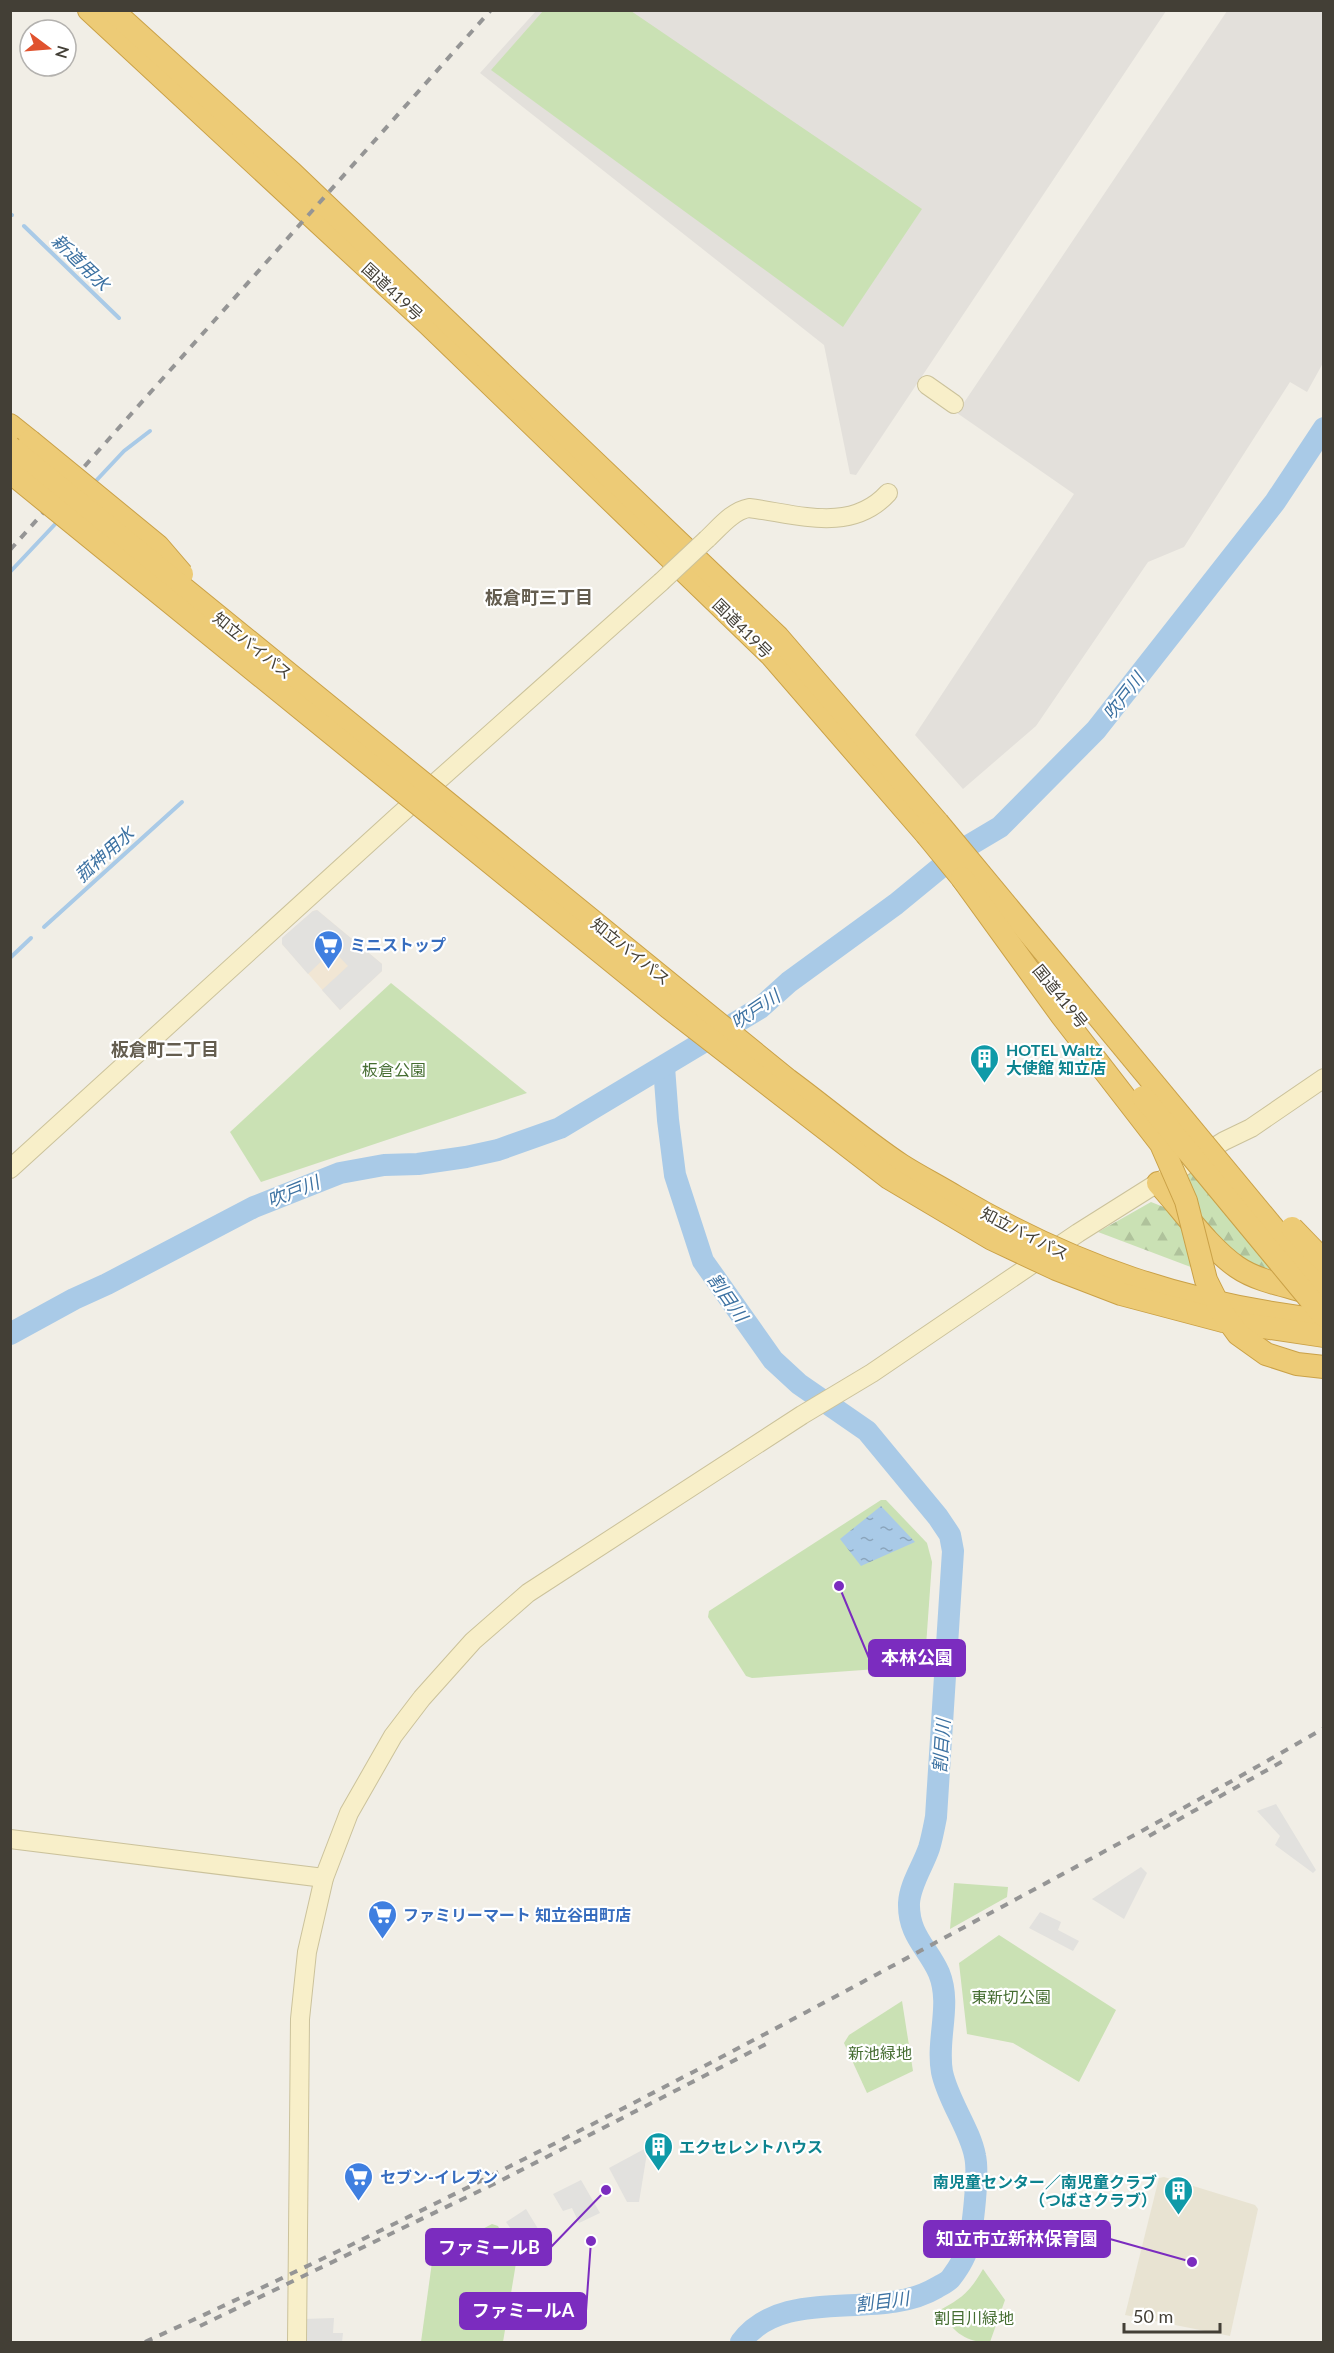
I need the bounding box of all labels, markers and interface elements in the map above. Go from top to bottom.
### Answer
north arrow [18,18,78,78]
text: N [52,44,74,61]
water label: 新道用水 [47,229,116,296]
street label: 国道419号 [359,258,427,324]
district label: 板倉町三丁目 [485,586,593,608]
street label: 国道419号 [709,594,777,662]
street label: 知立バイパス [210,608,296,682]
water label: 吹戸川 [1098,666,1150,724]
water label: 菰神用水 [70,820,140,886]
street label: 知立バイパス [588,914,674,988]
supermarket icon: ミニストップ [313,928,345,970]
place label: ミニストップ [350,935,446,954]
street label: 国道419号 [1030,961,1092,1031]
water label: 吹戸川 [726,984,785,1033]
district label: 板倉町二丁目 [111,1038,219,1060]
place label: HOTEL Waltz 大使館 知立店 [1006,1040,1106,1077]
building icon: HOTEL Waltz 大使館 知立店 [969,1042,1001,1084]
park label: 板倉公園 [362,1060,426,1079]
water label: 吹戸川 [264,1170,324,1211]
street label: 知立バイパス [978,1203,1072,1263]
water label: 割目川 [704,1269,754,1327]
callout: 本林公園 [869,1640,965,1676]
text: 本林公園 [881,1646,953,1668]
water label: 割目川 [928,1716,954,1774]
supermarket icon: ファミリーマート 知立谷田町店 [366,1898,398,1940]
place label: ファミリーマート 知立谷田町店 [403,1905,631,1924]
park label: 東新切公園 [971,1987,1051,2006]
park label: 新池緑地 [848,2043,912,2062]
building icon: エクセレントハウス [642,2130,674,2172]
place label: エクセレントハウス [679,2137,823,2156]
supermarket icon: セブン-イレブン [343,2160,375,2202]
place label: セブン-イレブン [380,2167,498,2186]
place label: 南児童センター／南児童クラブ （つばさクラブ） [933,2172,1157,2209]
building icon: 南児童センター／南児童クラブ （つばさクラブ） [1162,2174,1194,2216]
callout: 知立市立新林保育園 [924,2221,1110,2257]
text: 知立市立新林保育園 [936,2227,1098,2249]
callout: ファミールB [426,2229,551,2265]
text: ファミールB [438,2236,540,2258]
water label: 割目川 [854,2287,912,2315]
callout: ファミールA [460,2293,586,2329]
scale bar [1124,2296,1220,2334]
text: ファミールA [472,2299,575,2321]
text: 50 m [1133,2305,1173,2327]
park label: 割目川緑地 [934,2308,1014,2327]

